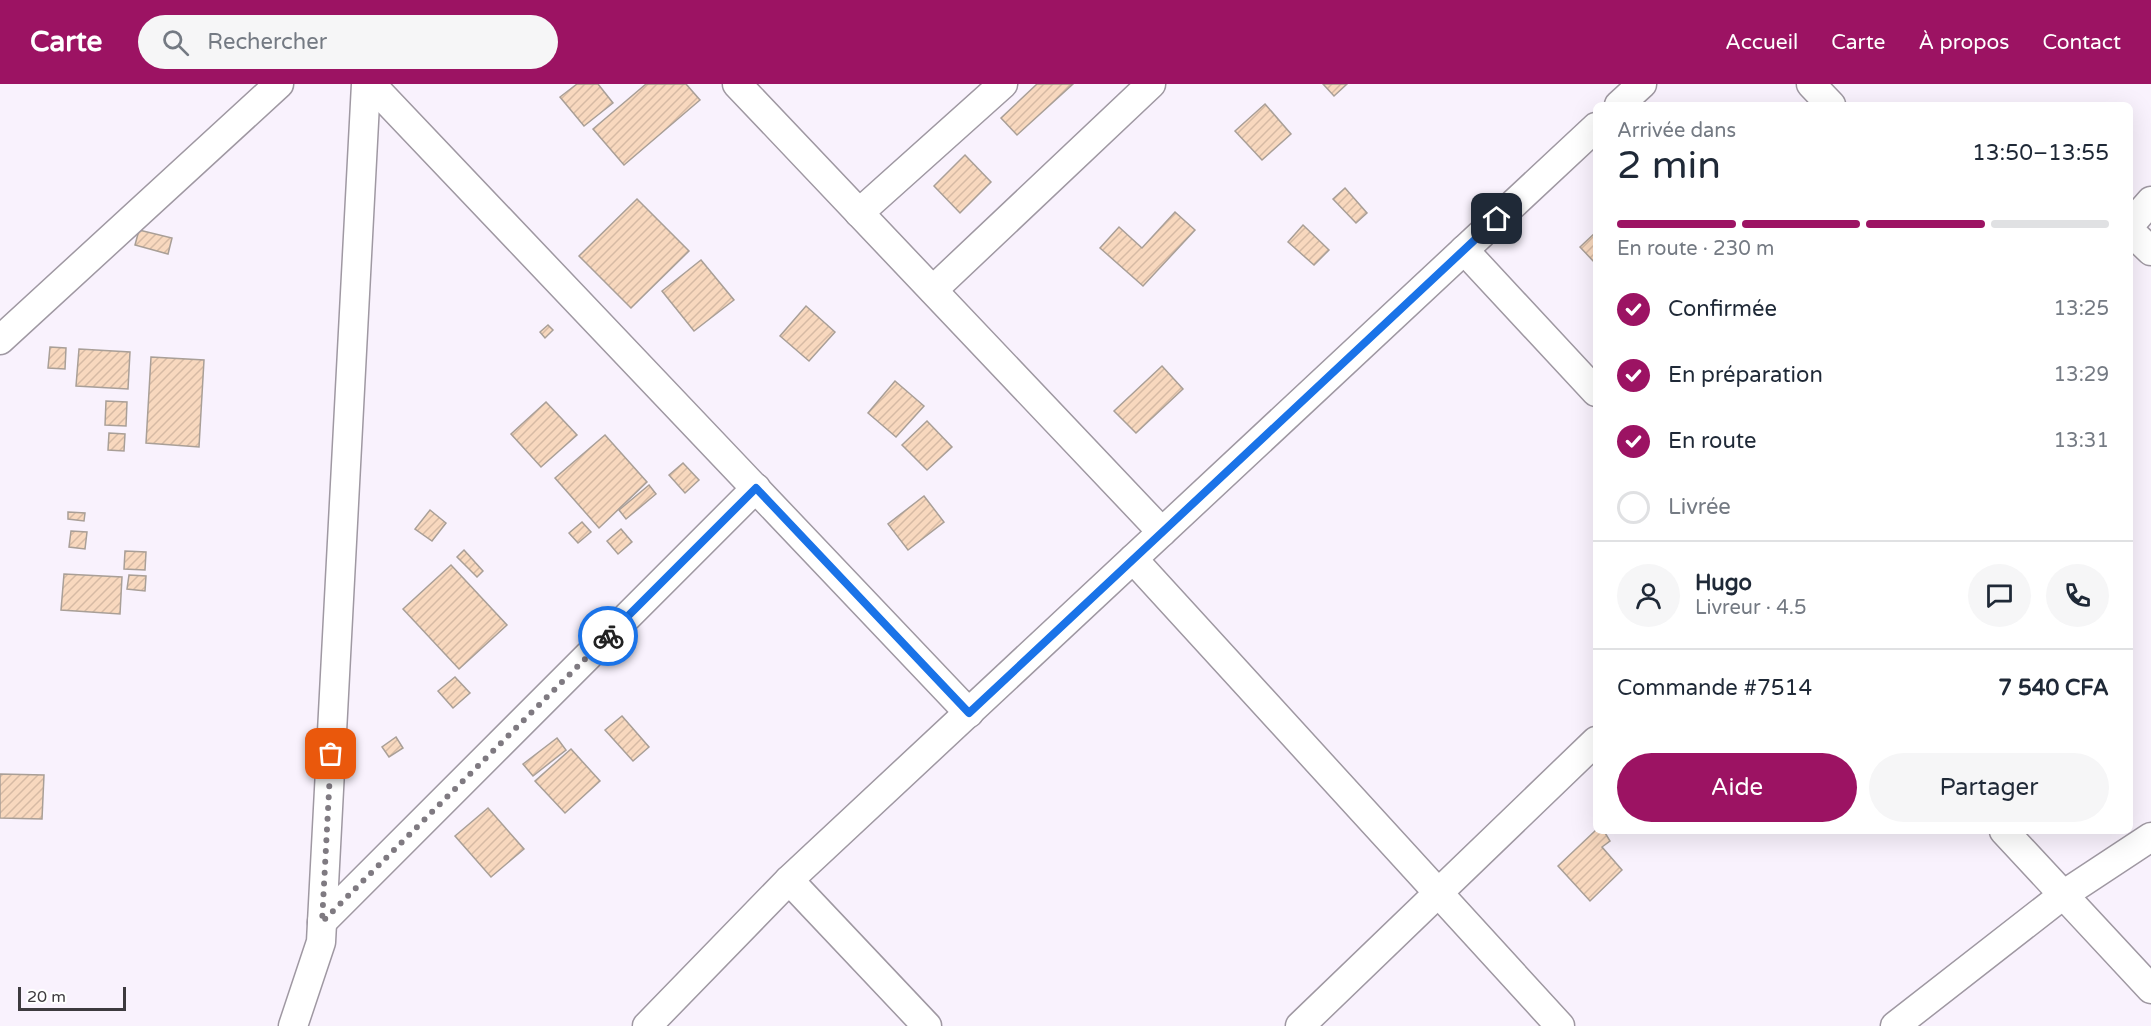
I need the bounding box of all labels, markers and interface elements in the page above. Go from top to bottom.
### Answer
search box [138,15,558,69]
text: Carte [30,25,102,59]
icon: search [159,26,192,59]
text: Rechercher [207,29,327,55]
text: Accueil [1725,30,1798,55]
text: Carte [1831,30,1885,55]
text: À propos [1918,30,2009,55]
text: Contact [2042,30,2121,55]
text: Arrivée dans [1617,119,1736,143]
text: 13:50–13:55 [1972,140,2109,166]
text: 2 min [1617,142,1721,189]
pin [1471,193,1522,244]
icon: home [1480,202,1513,235]
text: En route · 230 m [1617,237,1774,261]
icon: check [1617,293,1650,326]
text: Confirmée [1668,296,1777,322]
text: 13:25 [2054,297,2109,321]
icon: check [1617,359,1650,392]
text: En préparation [1668,362,1823,388]
text: 13:29 [2054,363,2109,387]
icon: check [1617,425,1650,458]
text: En route [1668,428,1757,454]
text: 13:31 [2054,429,2109,453]
text: Livrée [1668,494,1731,520]
button: person [1617,564,1680,627]
button: chat [1968,564,2031,627]
button: phone [2046,564,2109,627]
text: Hugo [1695,570,1752,596]
text: Livreur · 4.5 [1695,596,1807,620]
courier [578,606,638,666]
icon: bike [592,620,625,653]
text: Commande #7514 [1617,675,1812,701]
text: 7 540 CFA [1998,675,2109,701]
pin [305,728,356,779]
icon: bag [314,737,347,770]
button: Aide [1617,753,1857,822]
button: Partager [1869,753,2109,822]
scale bar [18,984,126,1012]
text: 20 m [27,987,66,1007]

